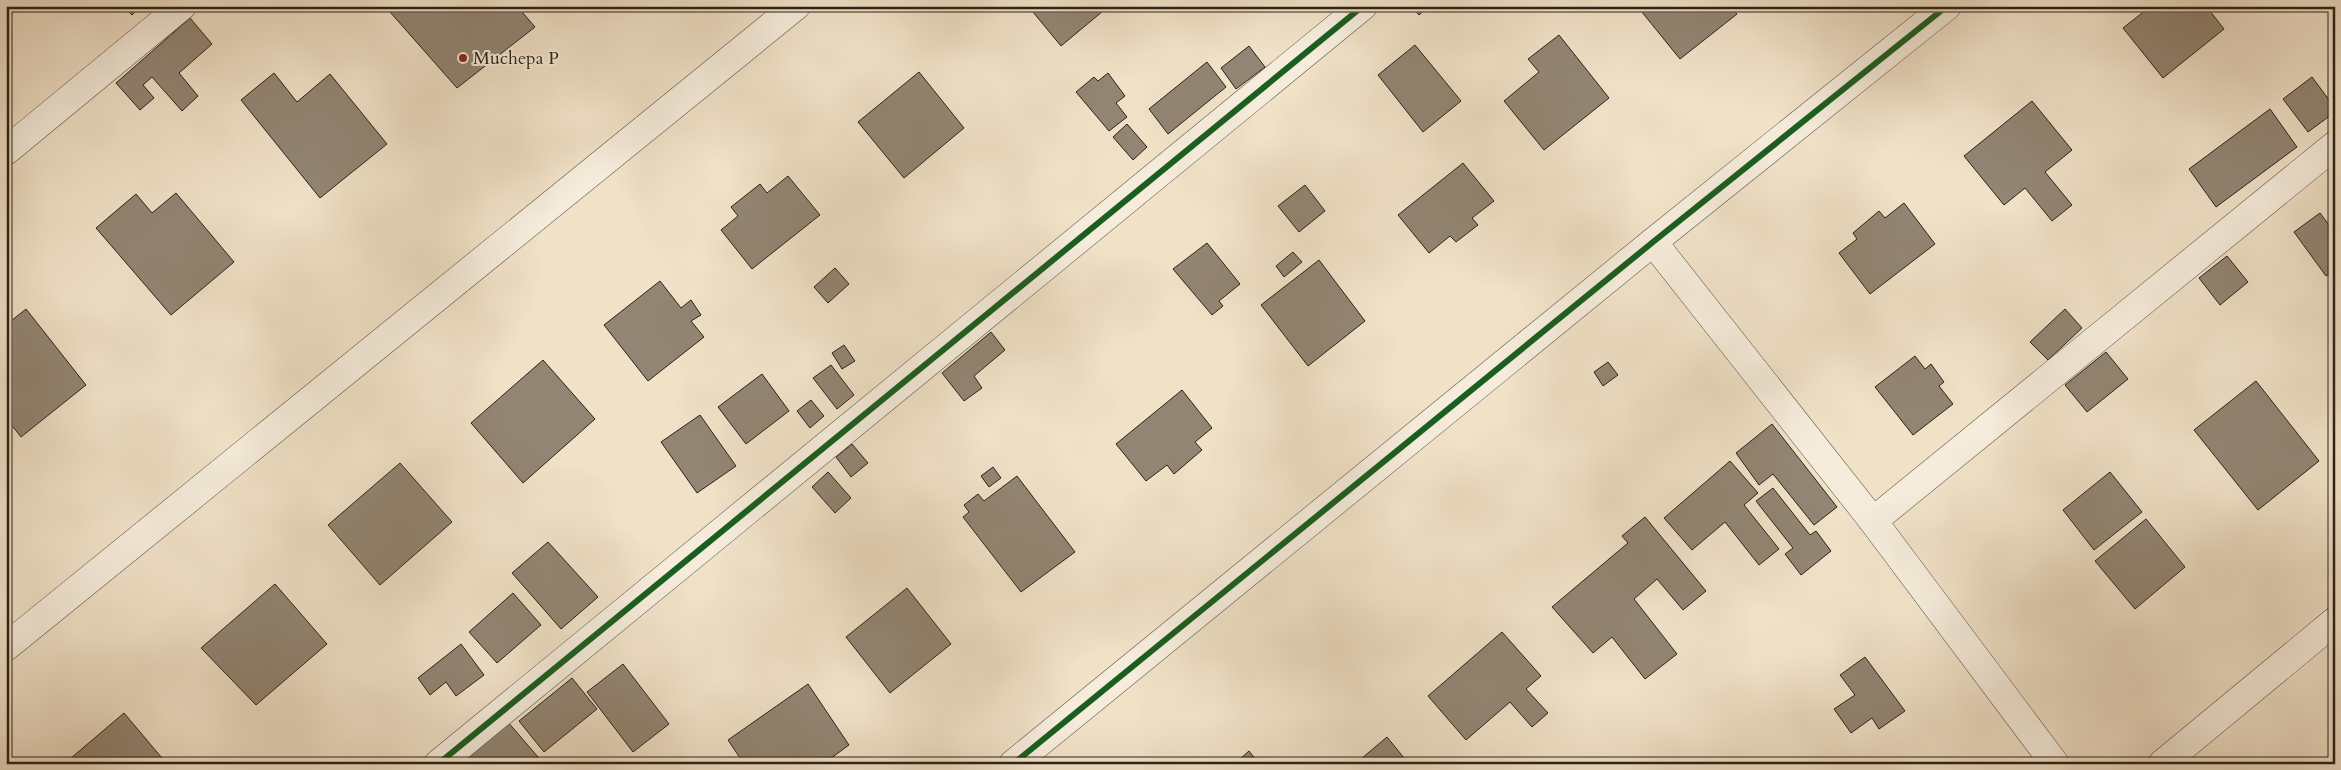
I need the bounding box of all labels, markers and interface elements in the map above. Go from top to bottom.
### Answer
place label: Muchepa P [473,46,559,71]
marker: Muchepa P [457,52,469,64]

